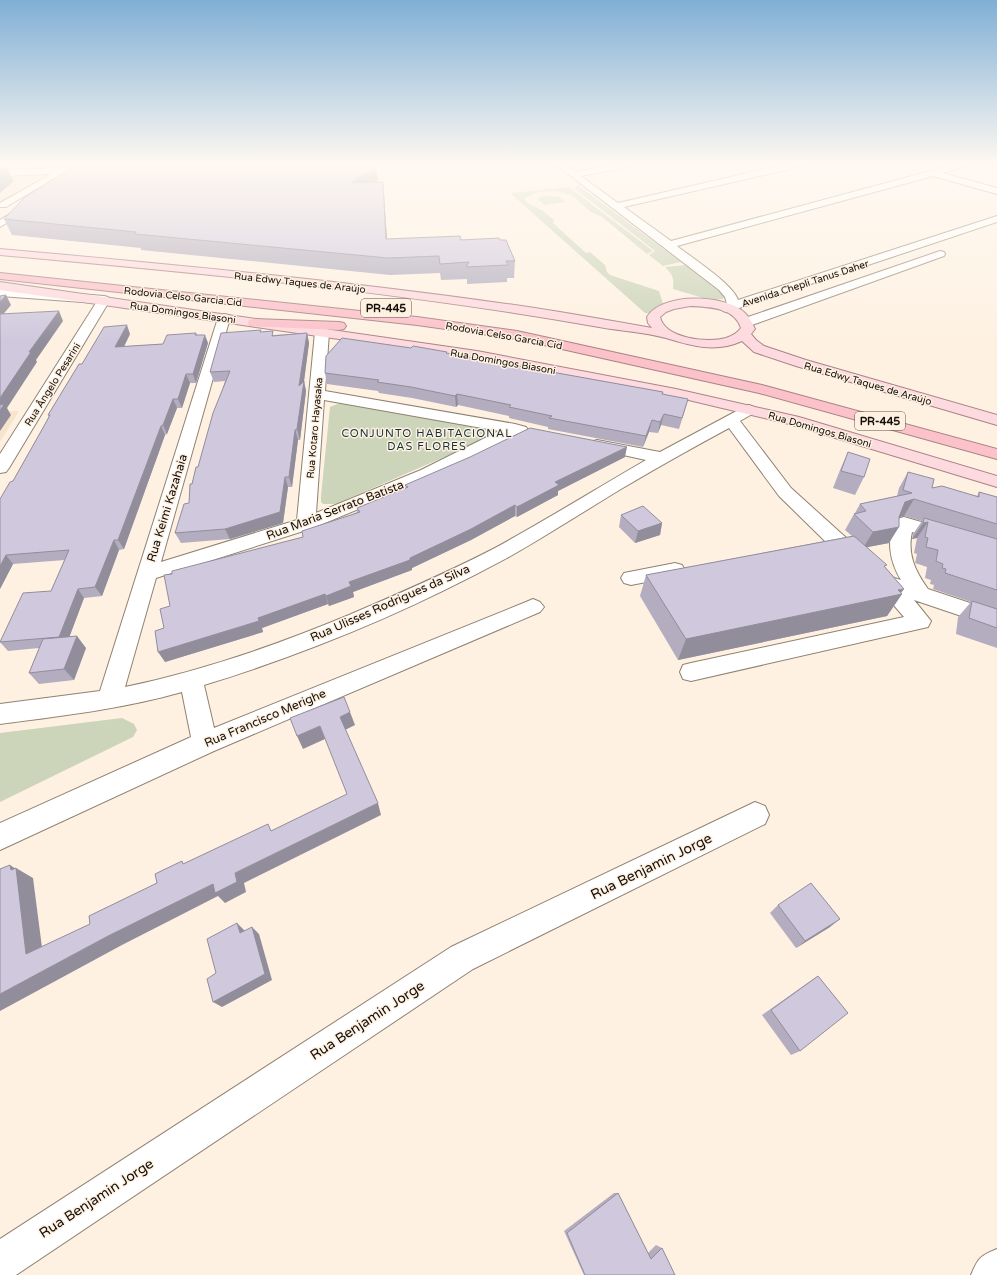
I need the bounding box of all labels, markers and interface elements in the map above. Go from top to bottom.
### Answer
street label: Avenida Chepli Tanus Daher [740,258,870,310]
street label: Rua Edwy Taques de Araújo [233,270,366,296]
street label: Rodovia Celso Garcia Cid [123,285,243,309]
road number: PR-445 [361,299,411,317]
street label: Rua Domingos Biasoni [129,300,237,326]
street label: Rodovia Celso Garcia Cid [444,320,563,352]
street label: Rua Ângelo Pesarini [22,341,83,428]
street label: Rua Domingos Biasoni [449,347,556,377]
street label: Rua Edwy Taques de Araújo [802,360,933,408]
street label: Rua Kotaro Hayasaka [305,377,325,479]
street label: Rua Domingos Biasoni [767,409,873,450]
road number: PR-445 [855,412,905,430]
district label: CONJUNTO HABITACIONAL DAS FLORES [341,427,513,453]
street label: Rua Keimi Kazahaia [144,452,190,564]
street label: Rua Maria Serrato Batista [264,477,406,543]
street label: Rua Ulisses Rodrigues da Silva [308,561,472,645]
street label: Rua Francisco Merighe [202,686,328,750]
street label: Rua Benjamin Jorge [588,830,715,903]
street label: Rua Benjamin Jorge [307,977,428,1064]
street label: Rua Benjamin Jorge [36,1155,157,1242]

